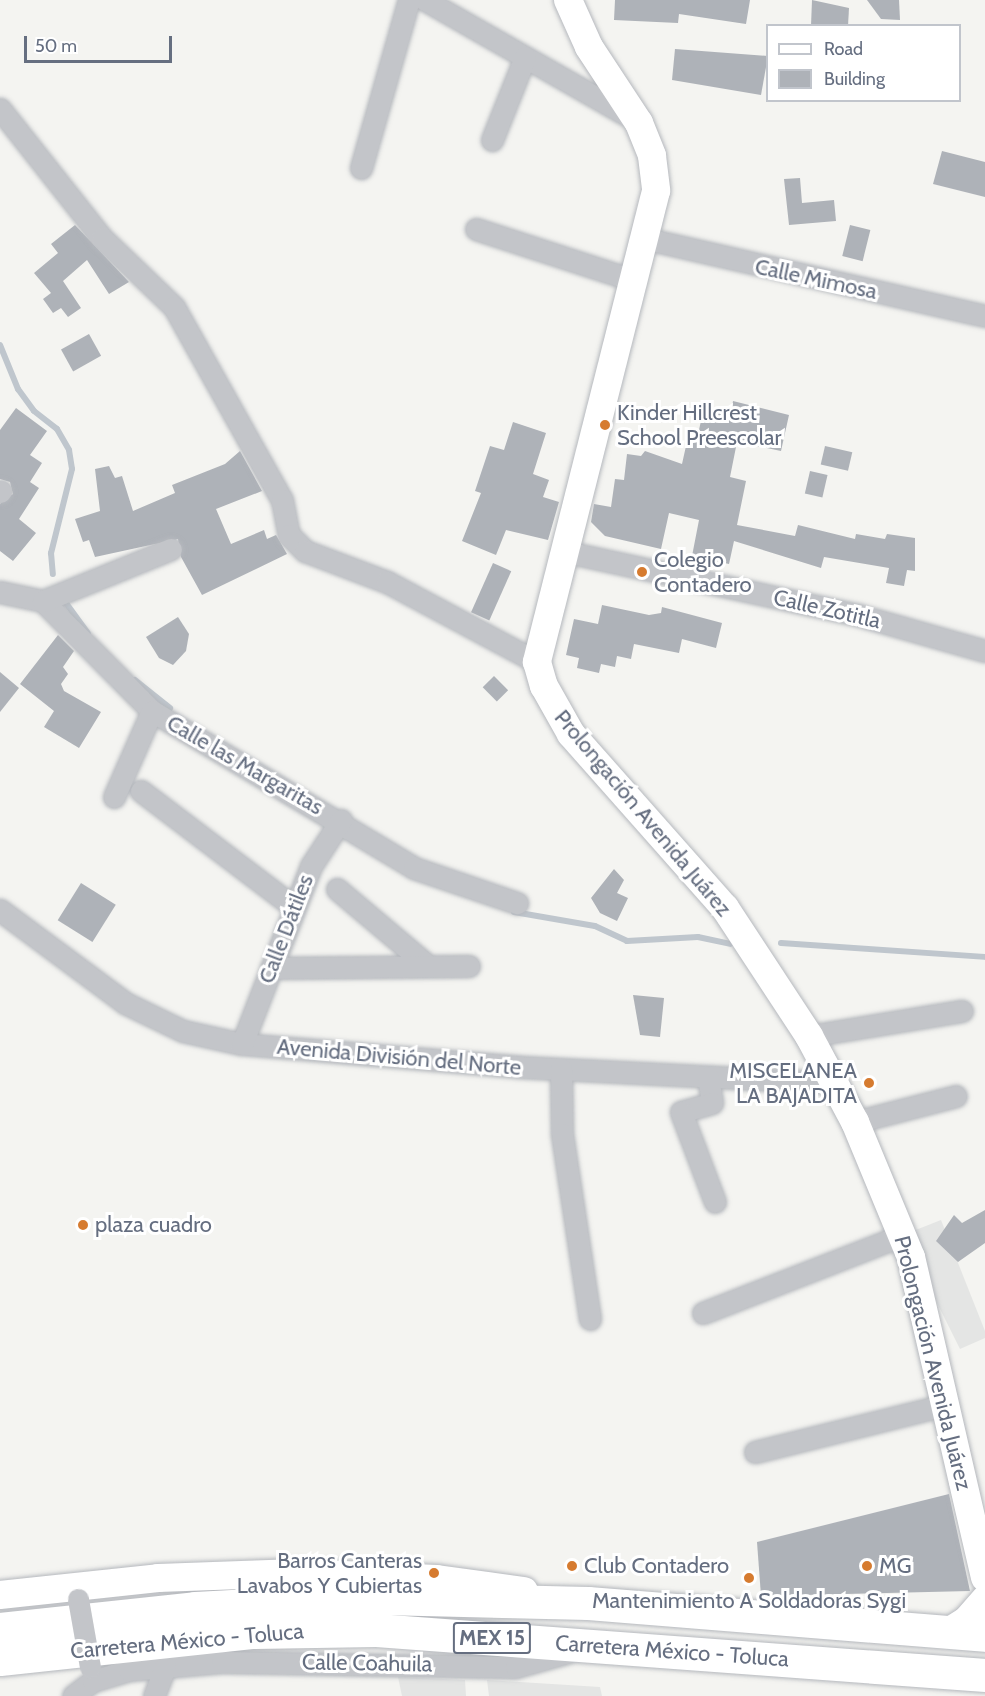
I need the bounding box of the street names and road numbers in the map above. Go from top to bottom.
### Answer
street label: Calle Mimosa [753,253,879,305]
street label: Calle Zotitla [771,584,883,634]
street label: Prolongación Avenida Juárez [549,704,737,922]
street label: Calle las Margaritas [162,710,328,820]
street label: Calle Dátiles [253,871,319,987]
street label: Avenida División del Norte [276,1033,522,1081]
street label: Prolongación Avenida Juárez [889,1233,977,1493]
street label: Carretera México - Toluca [69,1618,305,1664]
road number: MEX 15 [452,1620,532,1656]
street label: Carretera México - Toluca [554,1630,790,1672]
street label: Calle Coahuila [302,1649,432,1677]

